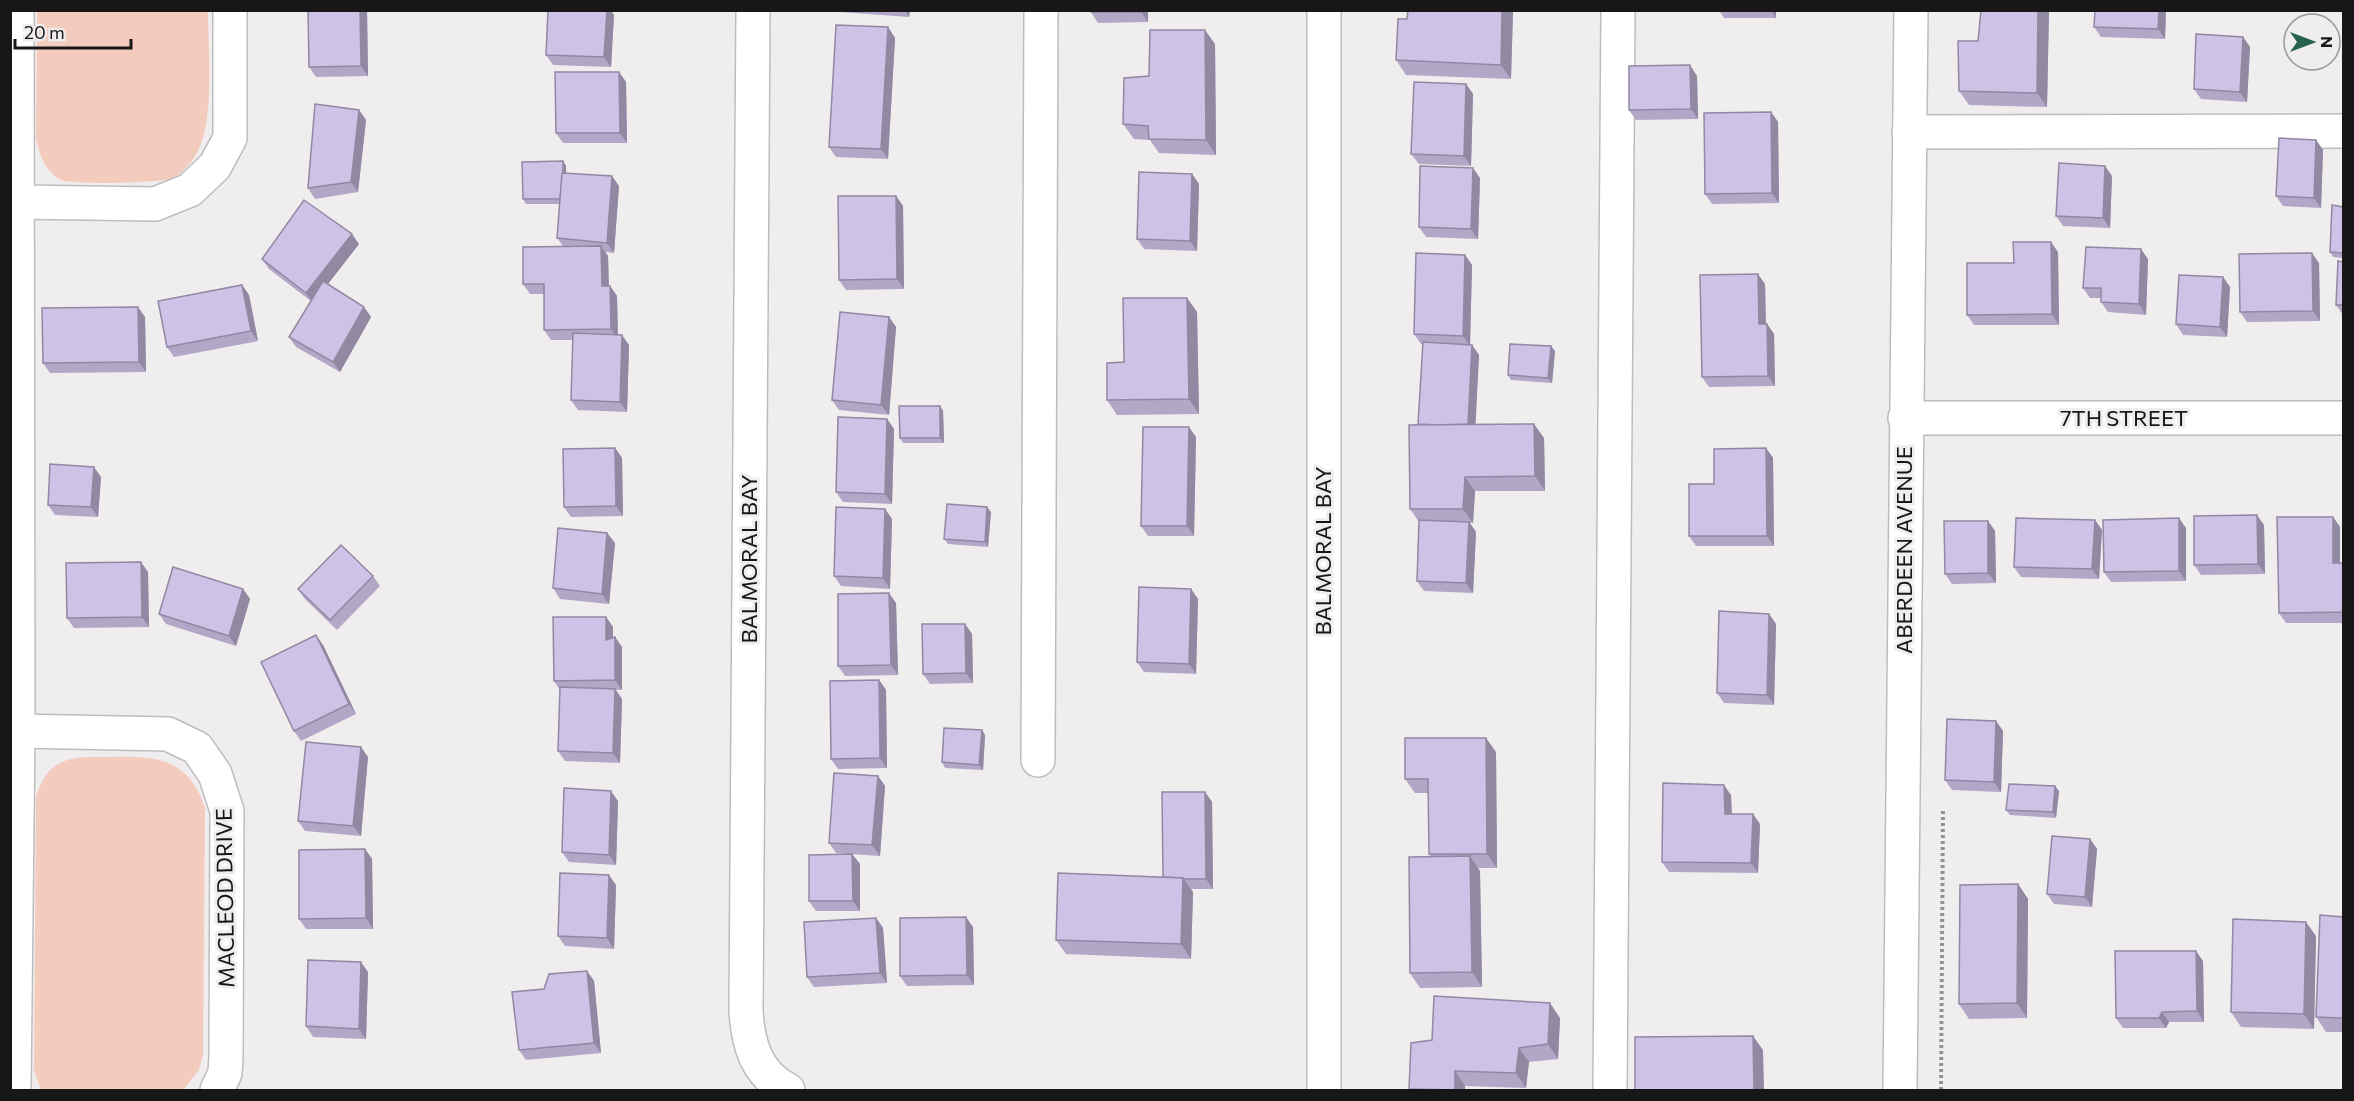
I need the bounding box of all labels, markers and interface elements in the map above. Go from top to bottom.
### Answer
scale bar [15,12,130,50]
north arrow [2282,12,2342,72]
text: 20 m [24,21,65,43]
text: N [2318,36,2337,48]
street label: 7TH STREET [2060,404,2188,431]
street label: ABERDEEN AVENUE [1890,446,1917,654]
street label: BALMORAL BAY [1309,467,1336,636]
street label: BALMORAL BAY [735,475,762,644]
street label: MACLEOD DRIVE [209,808,240,988]

